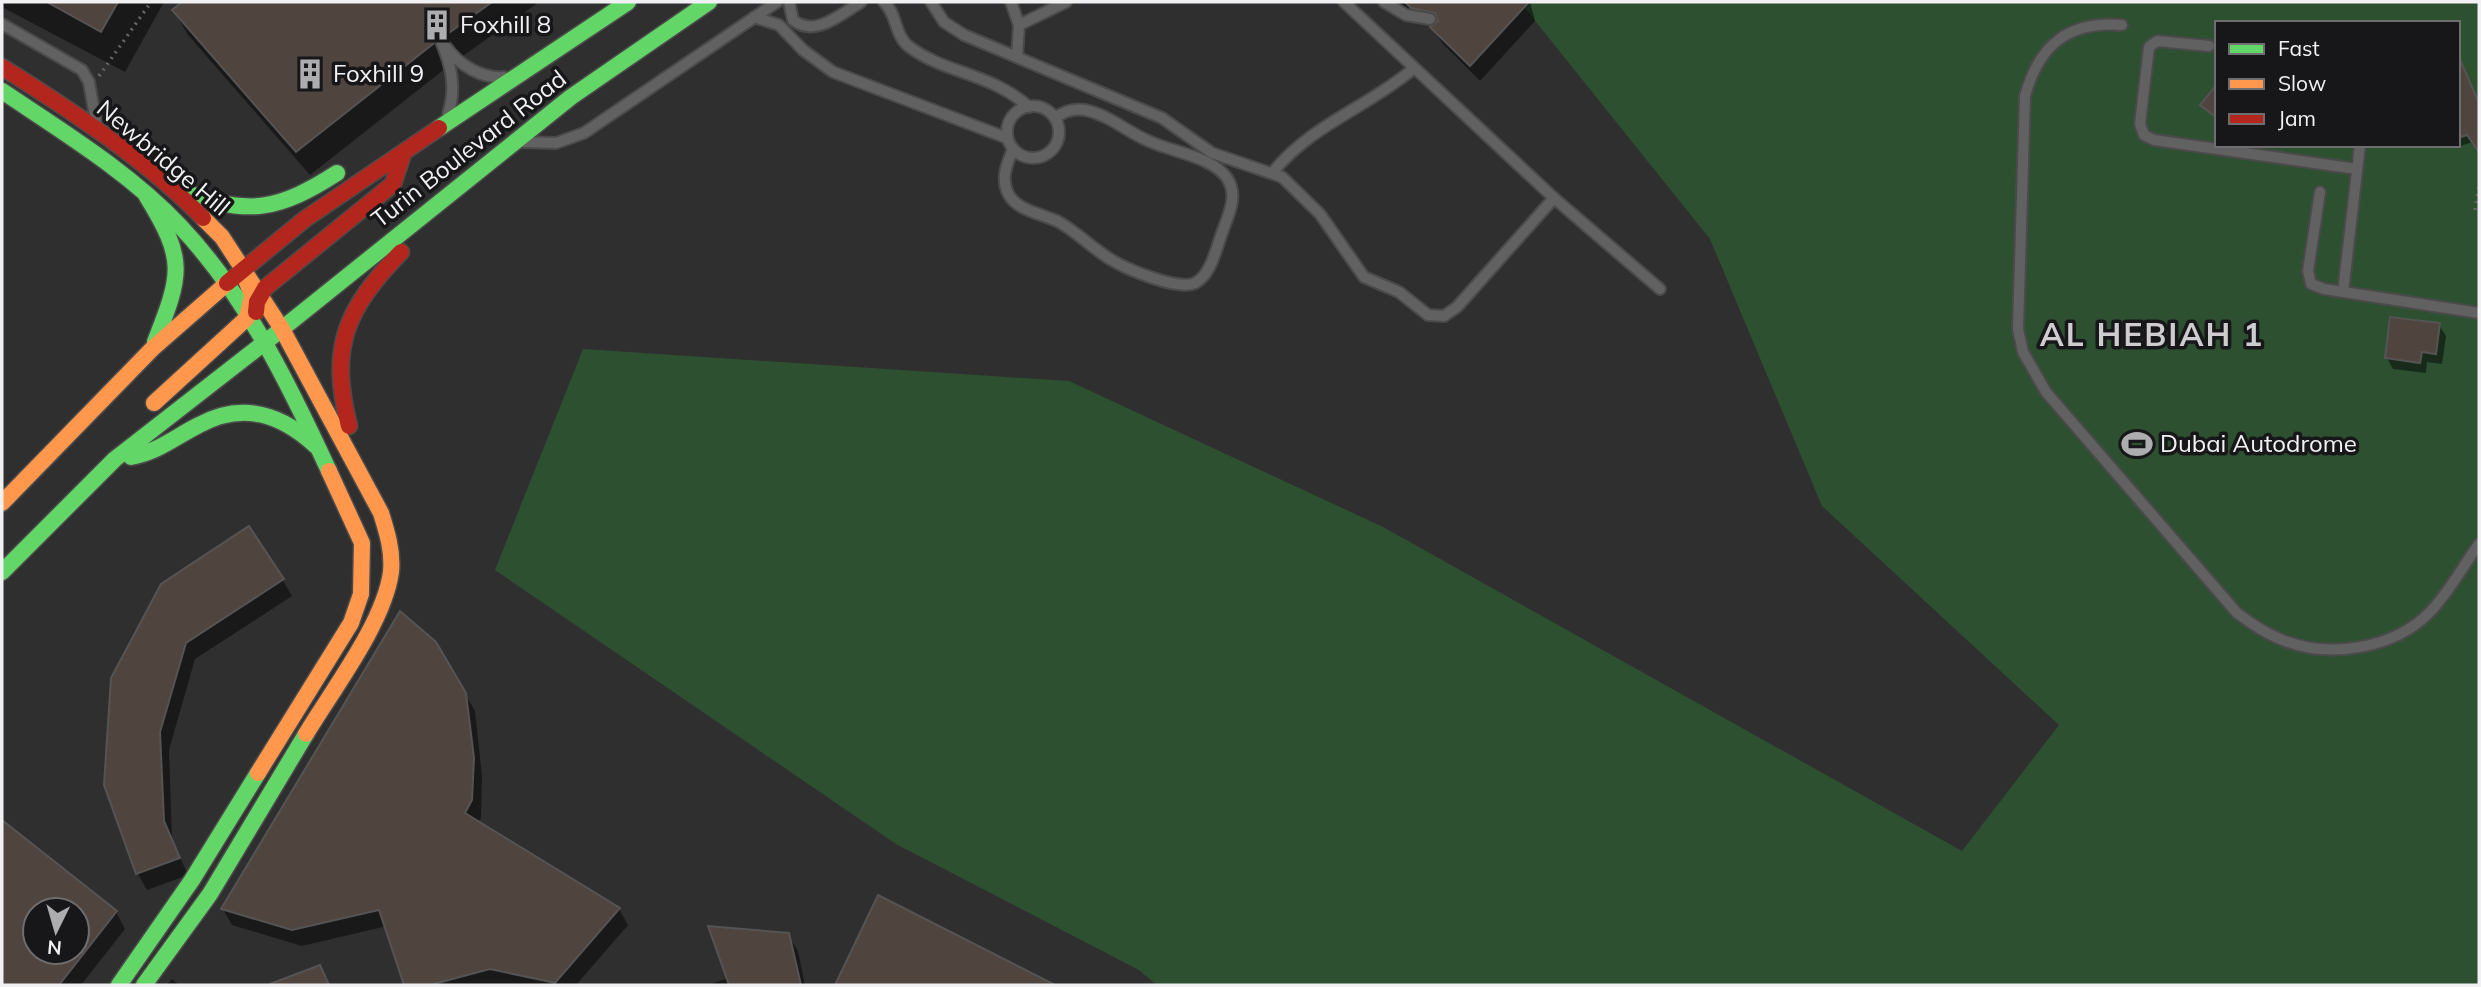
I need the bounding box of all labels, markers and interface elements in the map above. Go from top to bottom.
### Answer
building icon: Foxhill 8 [420,8,454,42]
place label: Foxhill 8 [460,9,551,39]
legend [2215,21,2460,147]
text: Fast [2278,35,2320,61]
building icon: Foxhill 9 [293,57,327,91]
place label: Foxhill 9 [333,58,424,88]
street label: Turin Boulevard Road [365,63,572,234]
text: Slow [2278,70,2326,96]
street label: Newbridge Hill [91,93,236,222]
text: Jam [2278,105,2316,131]
district label: AL HEBIAH 1 [2040,314,2264,354]
sports icon: Dubai Autodrome [2120,427,2154,461]
place label: Dubai Autodrome [2160,428,2357,458]
north arrow [21,896,91,966]
text: N [46,935,63,961]

